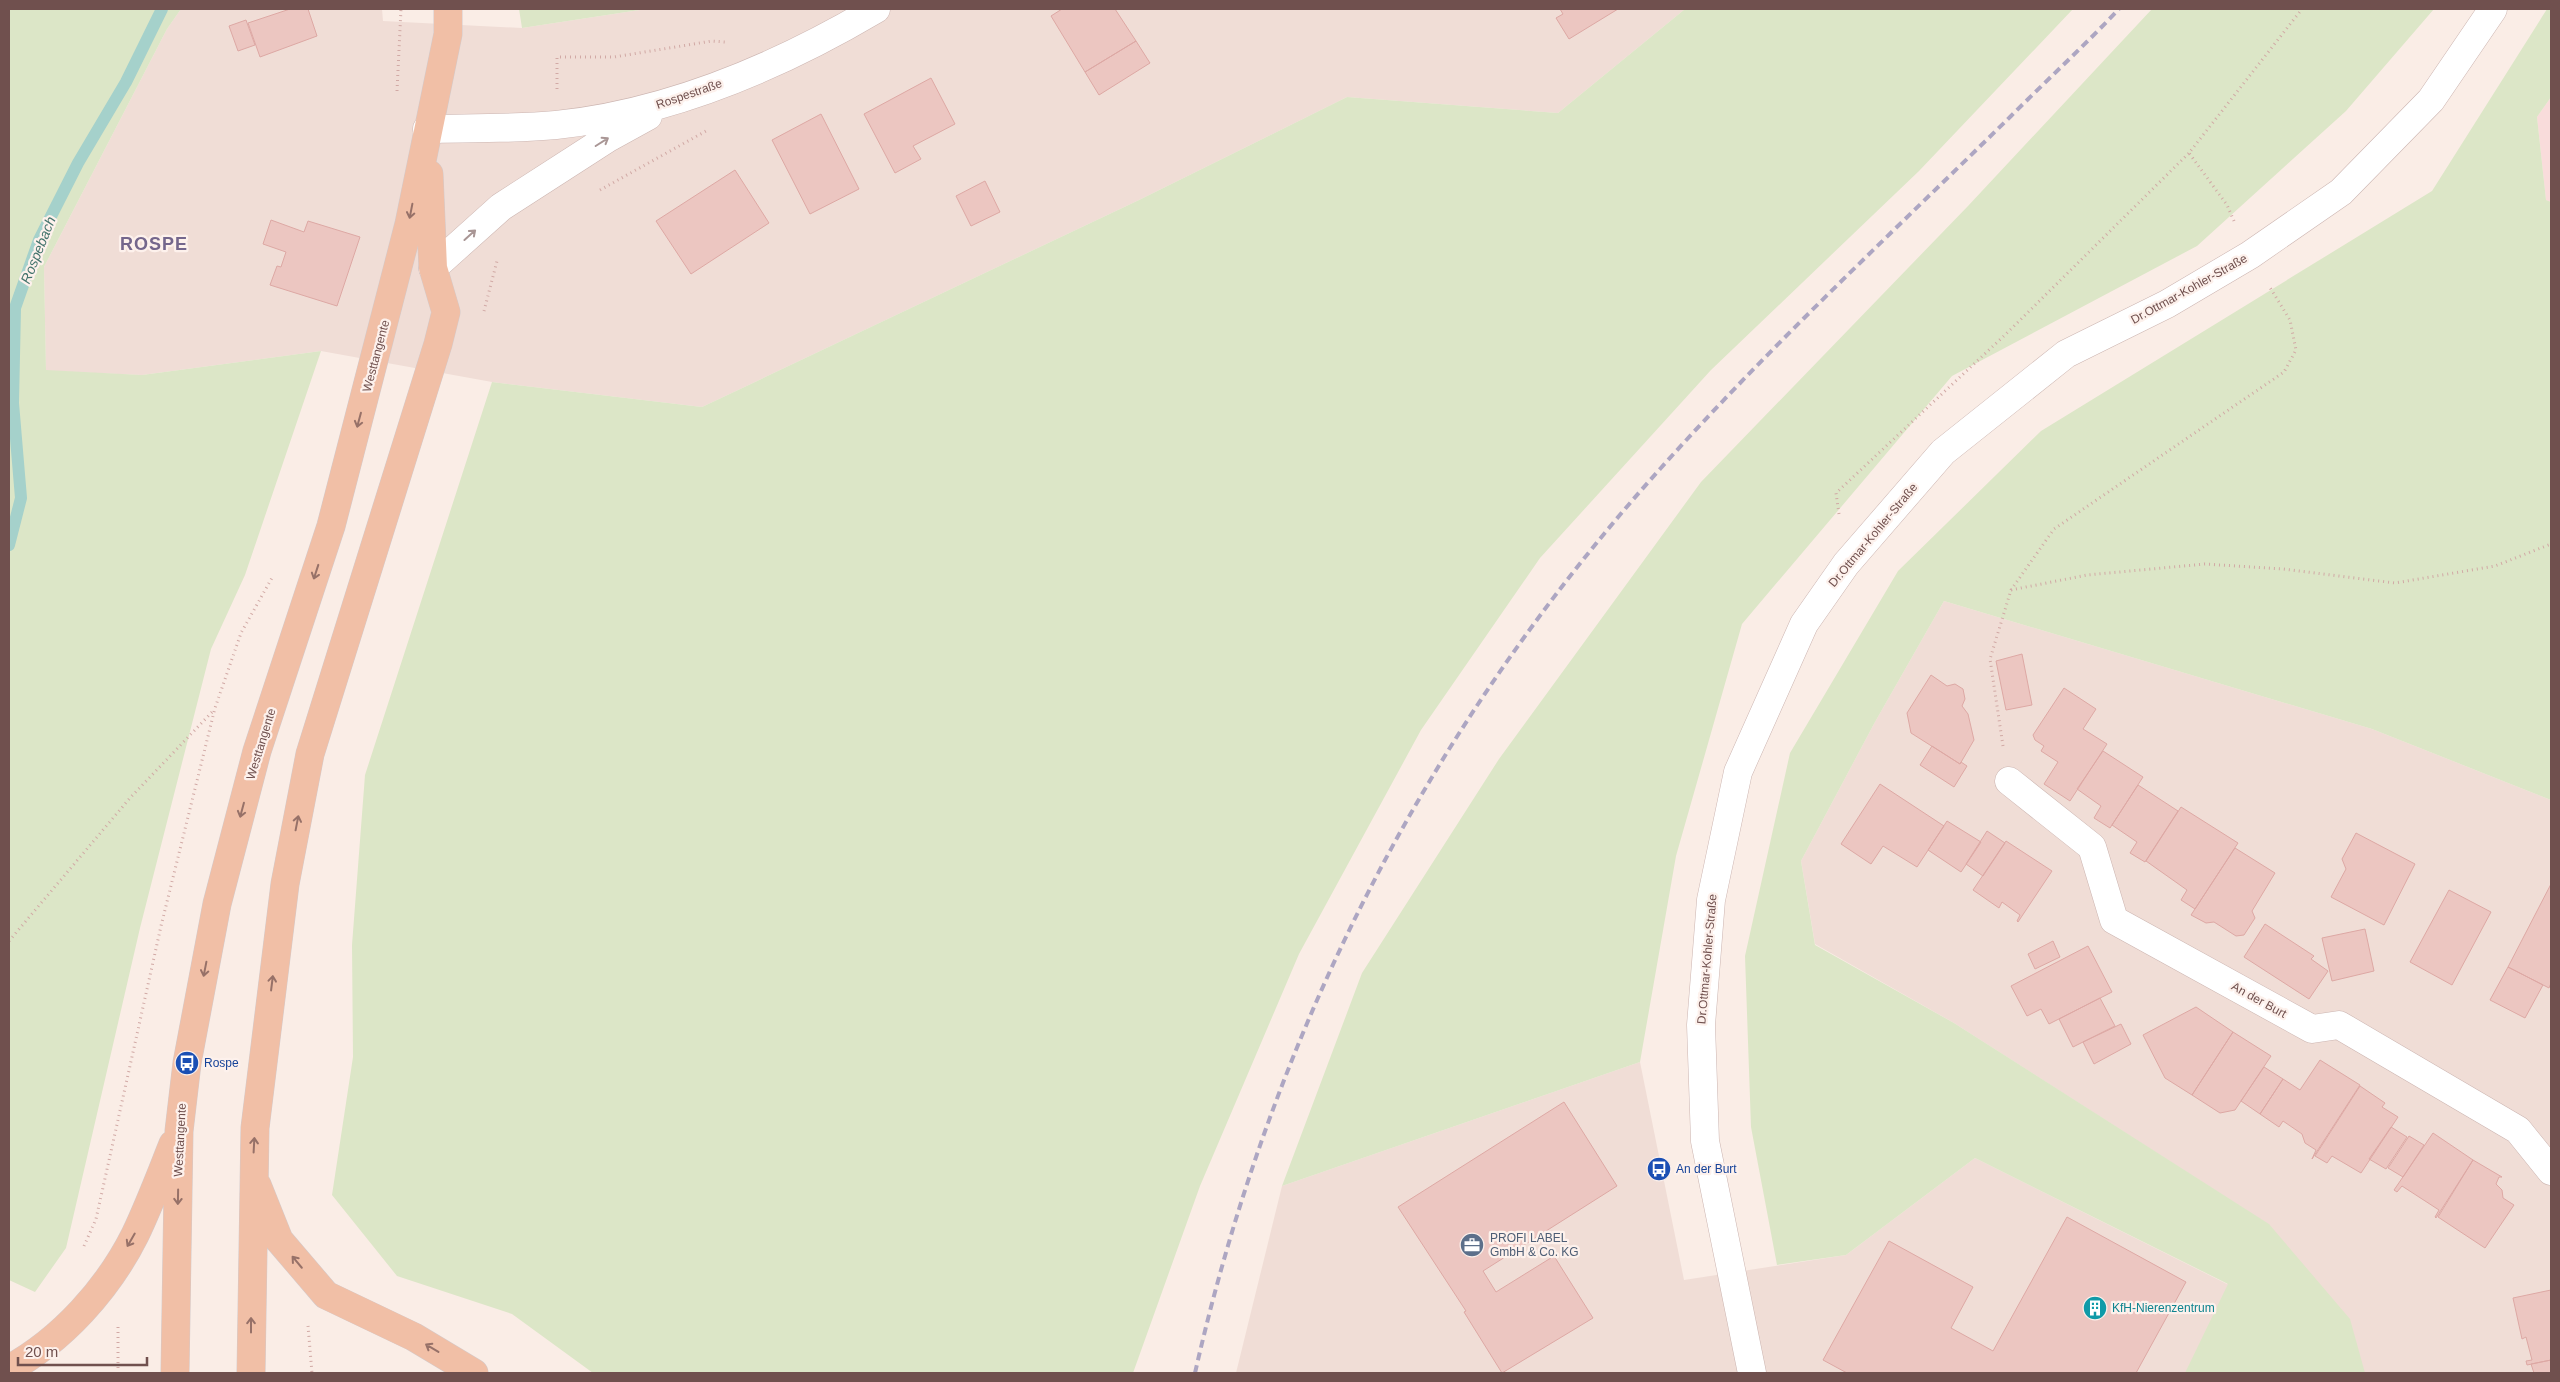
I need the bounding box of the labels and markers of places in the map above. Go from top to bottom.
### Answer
bus stop icon: Rospe [174,1050,200,1076]
place label: Rospe [204,1056,239,1070]
bus stop icon: An der Burt [1646,1156,1672,1182]
place label: An der Burt [1676,1162,1737,1176]
place label: PROFI LABEL GmbH & Co. KG [1490,1231,1579,1259]
office icon: PROFI LABEL GmbH & Co. KG [1459,1232,1485,1258]
building icon: KfH-Nierenzentrum [2082,1295,2108,1321]
place label: KfH-Nierenzentrum [2112,1301,2215,1315]

